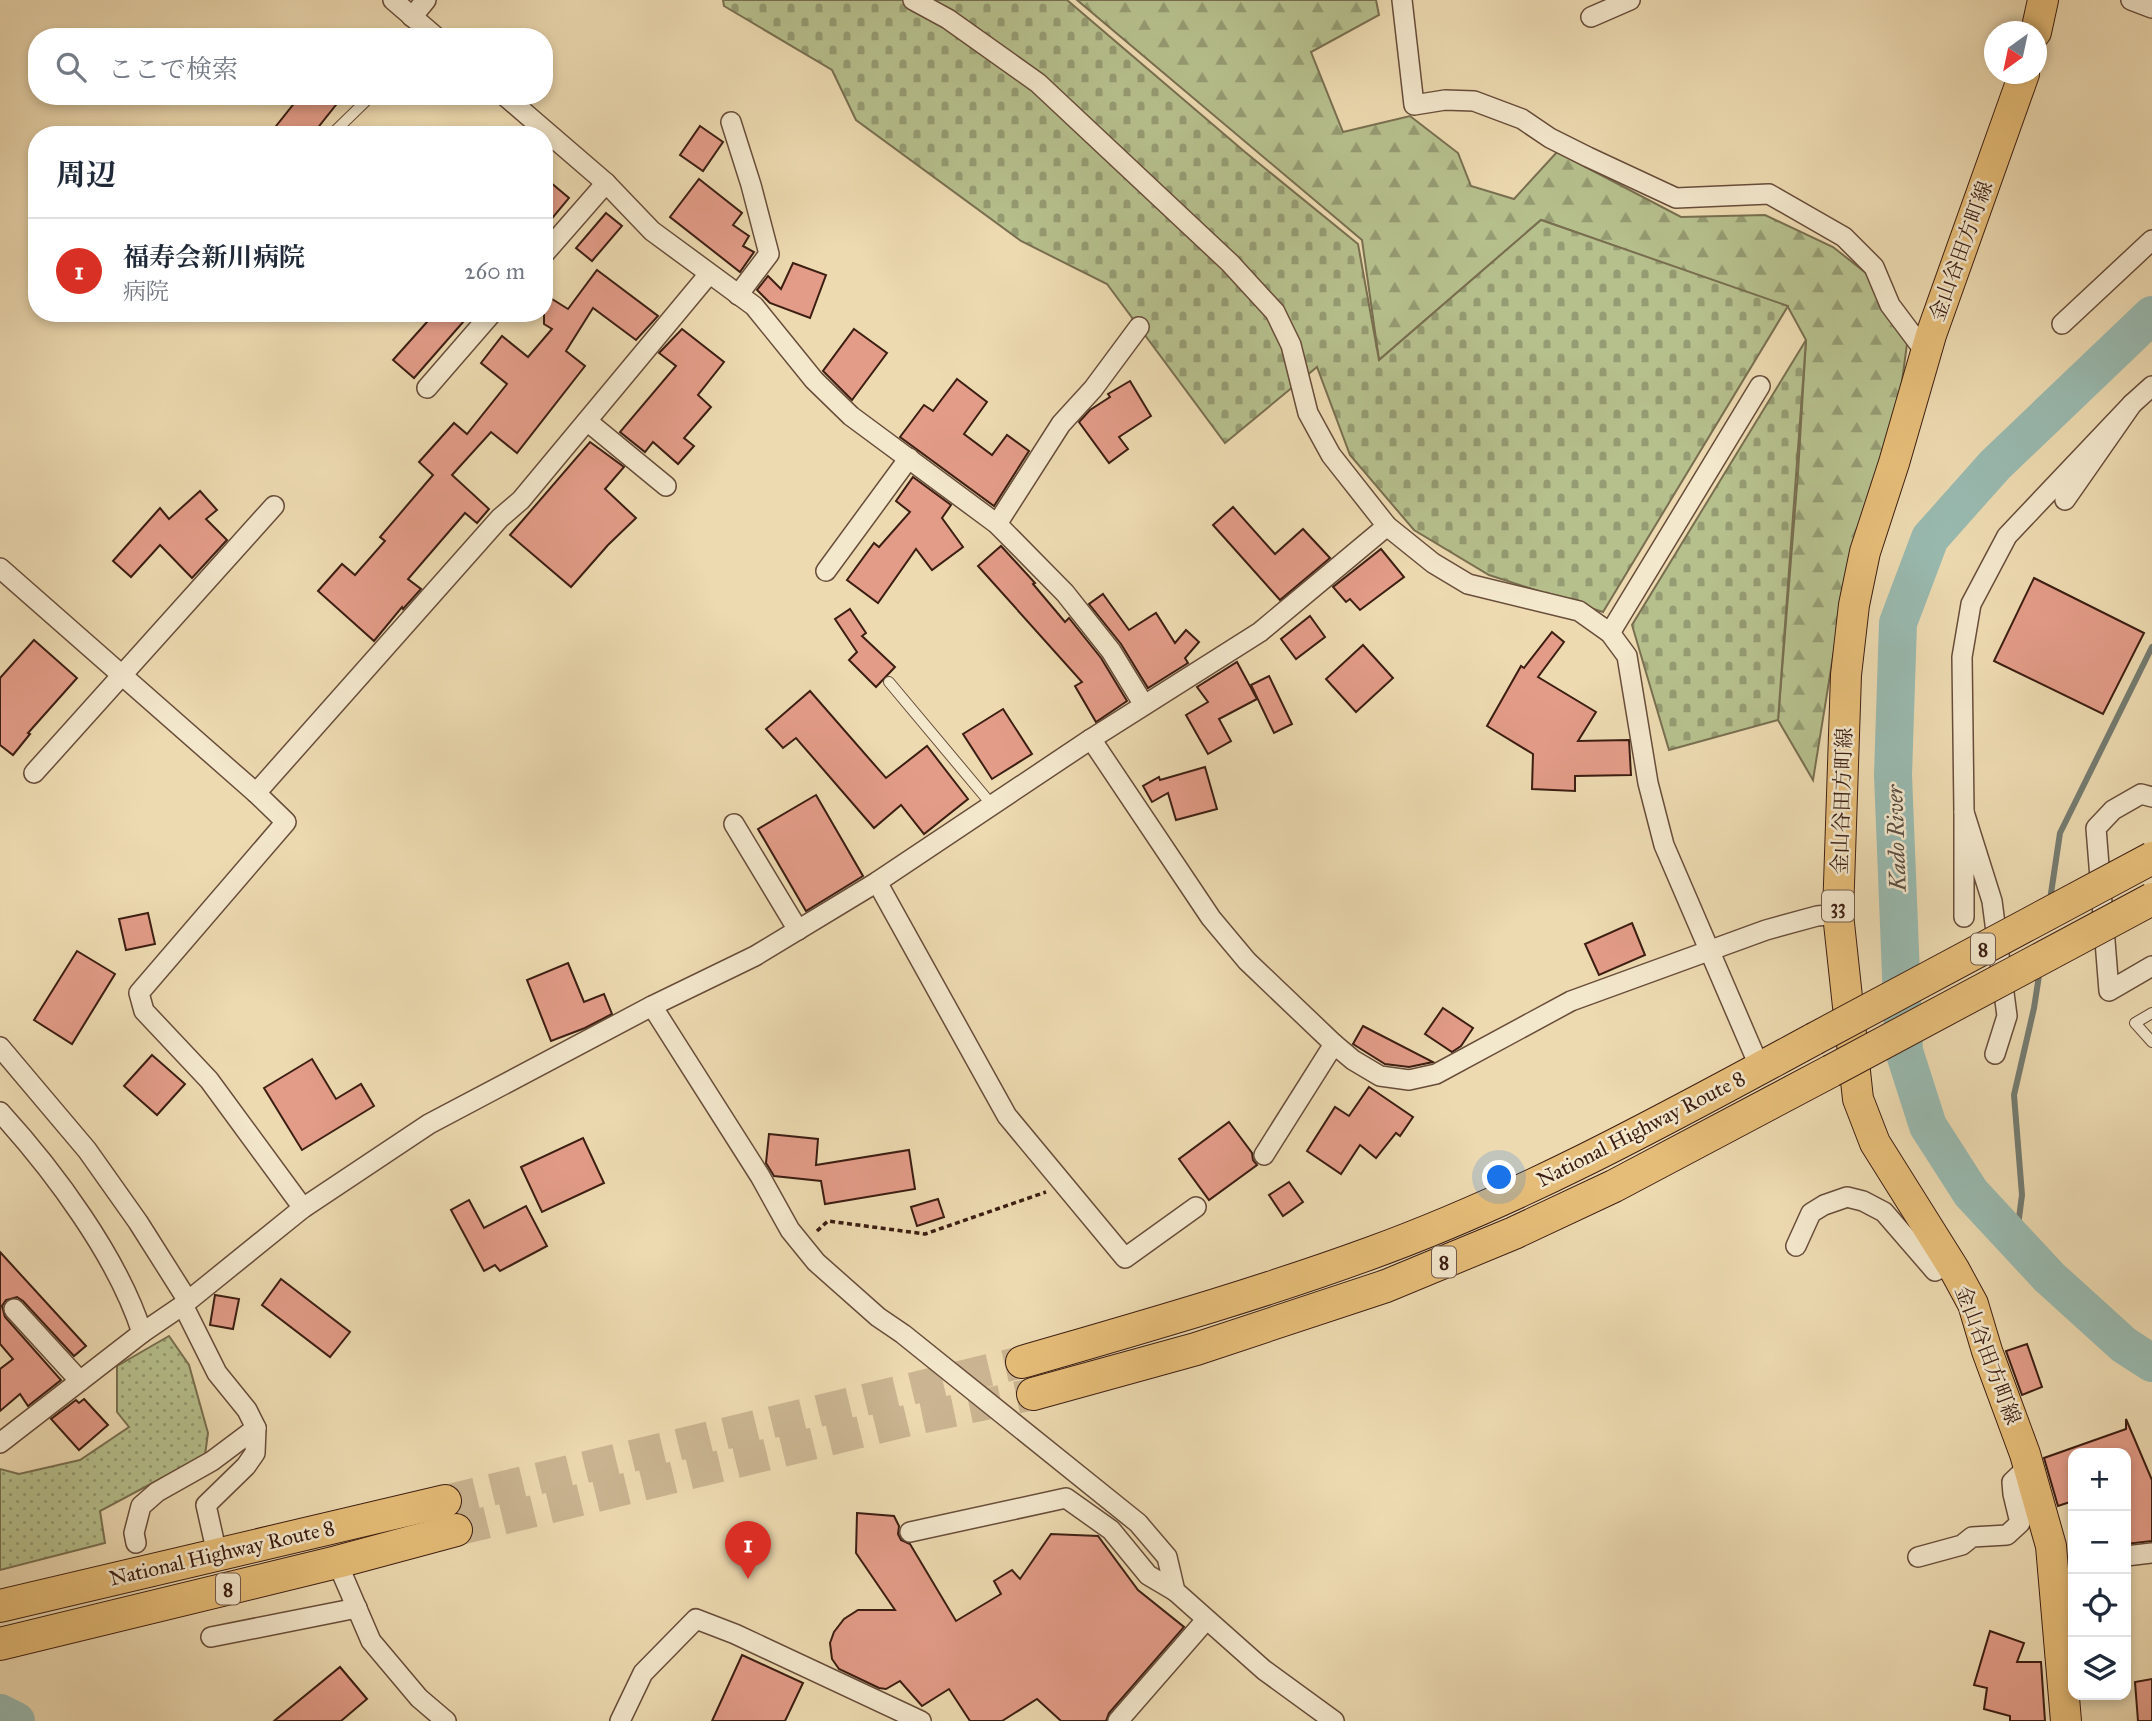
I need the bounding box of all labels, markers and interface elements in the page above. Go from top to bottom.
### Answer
north arrow [1984,21,2047,84]
search box [28,28,553,105]
icon: search [52,48,90,86]
text: ここで検索 [108,53,238,85]
text: 周辺 [56,157,116,193]
street label: 金山谷田方町線 [1924,177,1998,325]
text: 福寿会新川病院 [123,241,305,273]
text: 1 [74,257,84,285]
text: 260 m [464,257,525,285]
text: 病院 [123,277,169,305]
street label: 金山谷田方町線 [1826,727,1858,875]
water label: Kado River [1880,783,1912,893]
road number: 33 [1822,890,1854,922]
road number: 8 [1971,934,1995,965]
street label: National Highway Route 8 [1532,1065,1750,1193]
your location [1482,1160,1516,1194]
road number: 8 [1432,1246,1456,1278]
street label: 金山谷田方町線 [1950,1282,2026,1428]
map controls [2068,1448,2131,1700]
button: + [2068,1448,2131,1511]
button: − [2068,1511,2131,1574]
street label: National Highway Route 8 [107,1515,337,1591]
pin: 1 [725,1521,771,1579]
road number: 8 [216,1574,240,1604]
button: locate [2068,1574,2131,1637]
button: layers [2068,1637,2131,1700]

